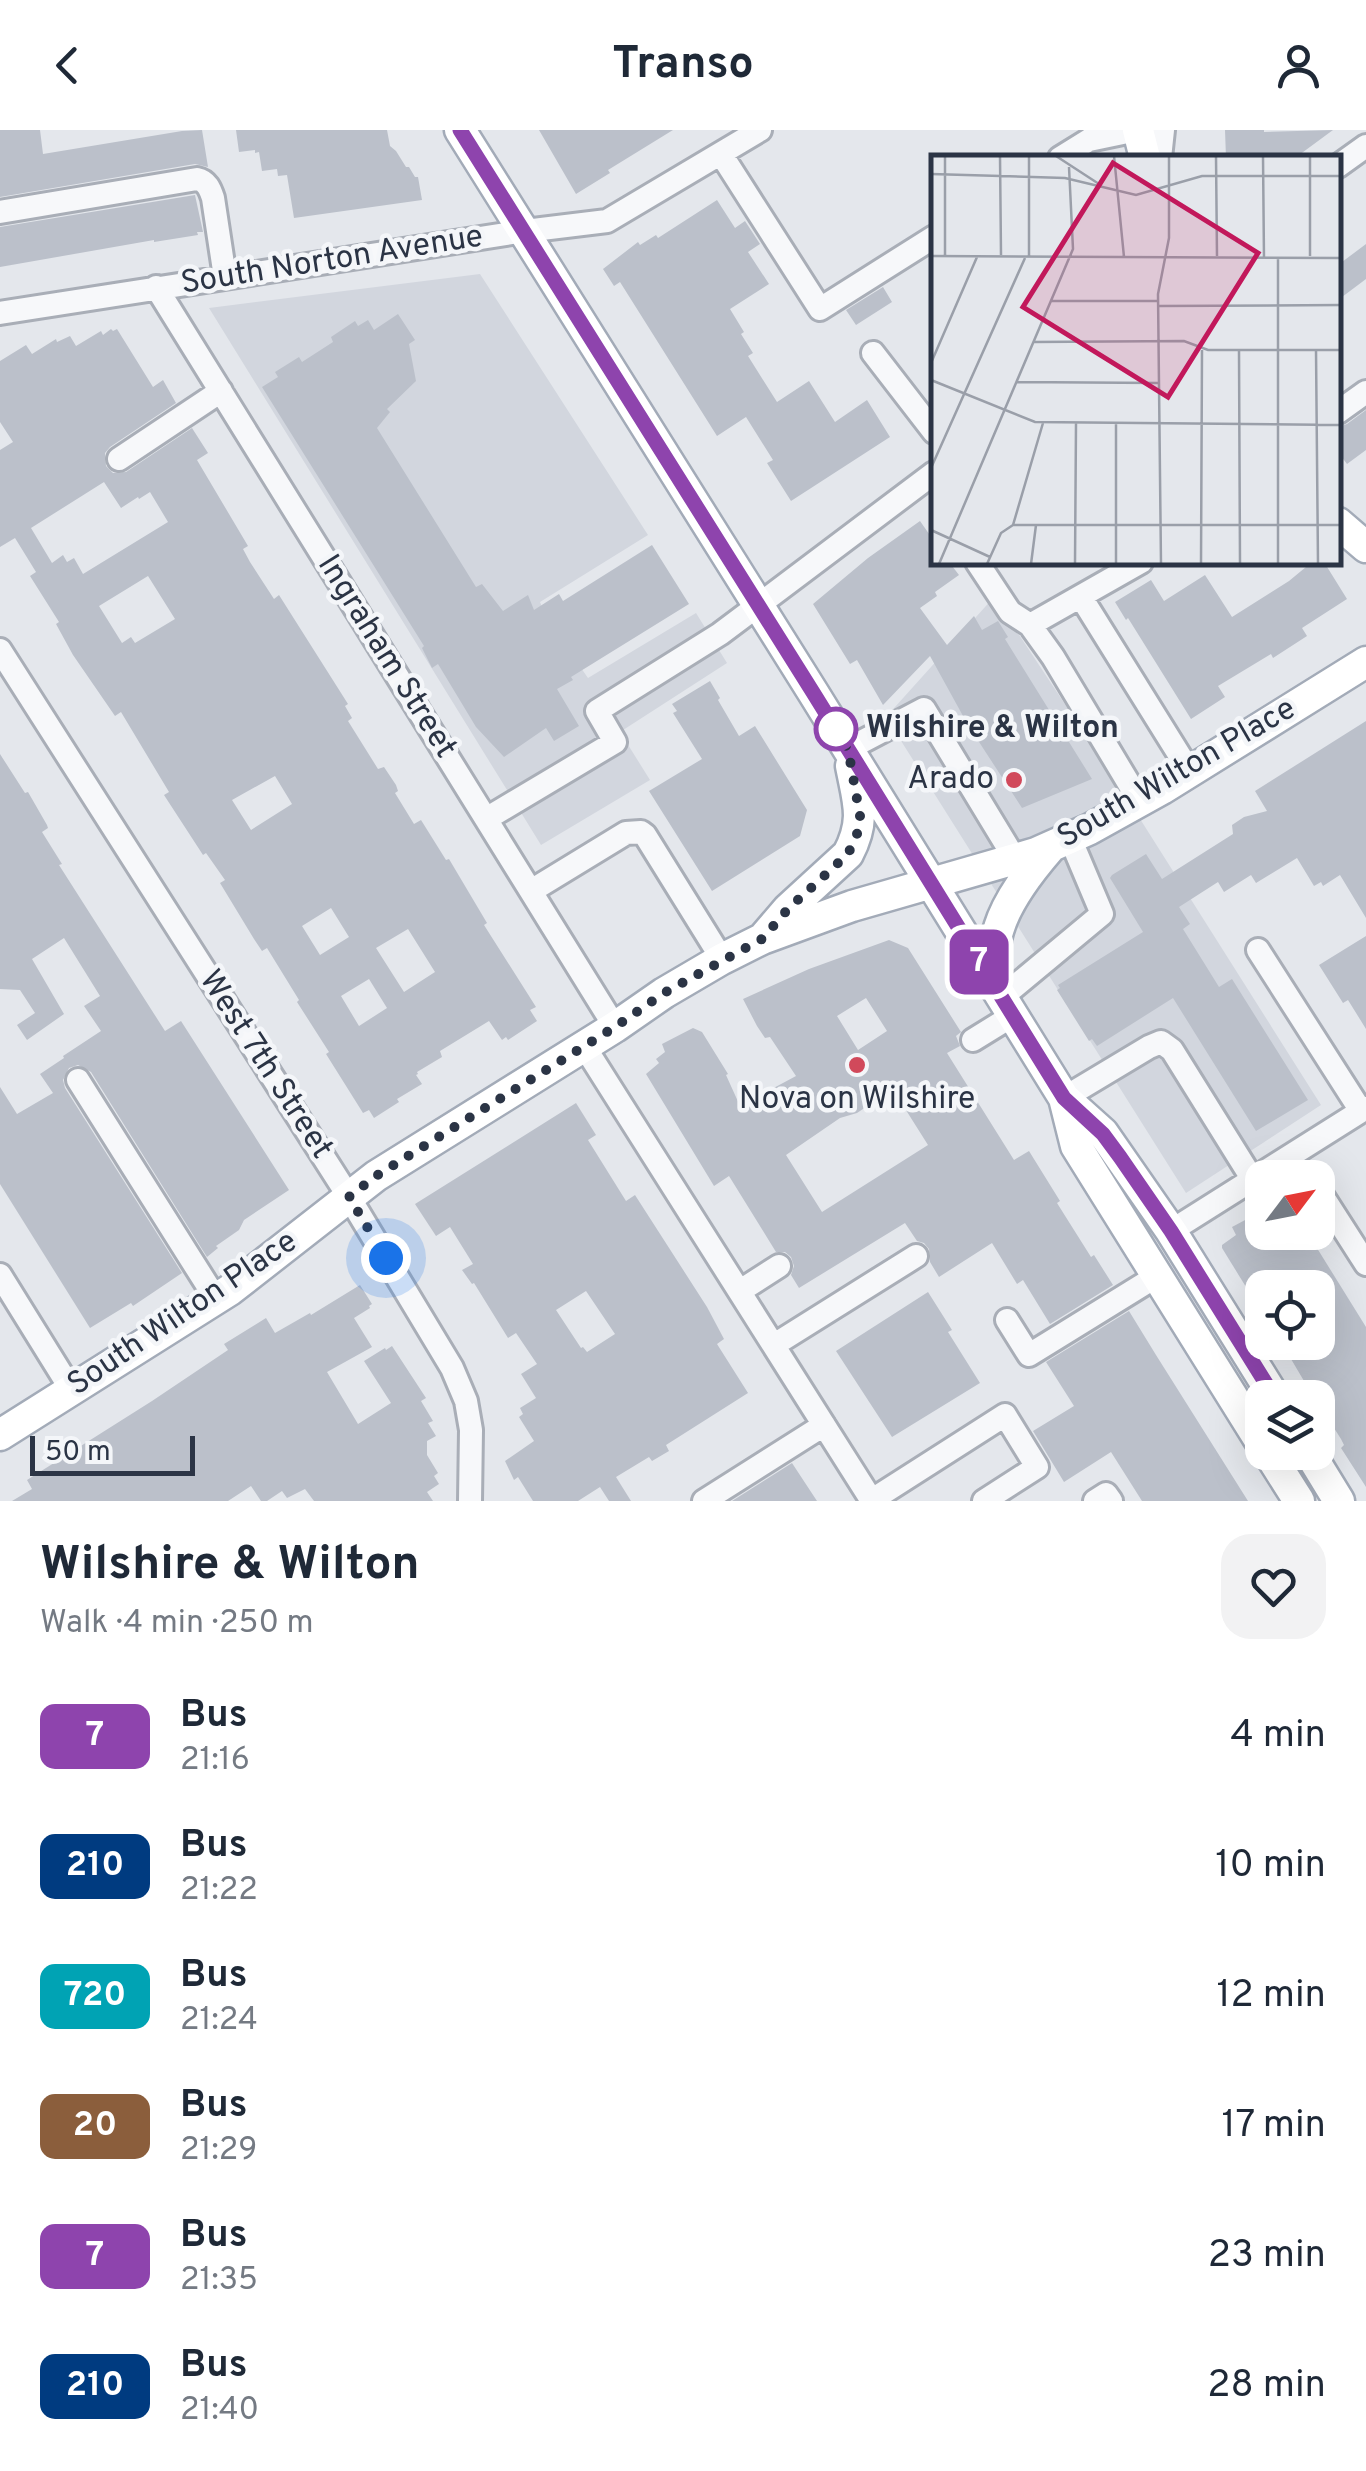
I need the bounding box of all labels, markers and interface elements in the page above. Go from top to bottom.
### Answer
text: Transo [612,37,754,94]
icon: back [40,38,95,93]
icon: person [1271,38,1326,93]
inset map [931,155,1341,565]
street label: South Norton Avenue [178,217,486,305]
street label: Ingraham Street [307,548,465,766]
street label: South Wilton Place [1051,690,1303,858]
marker: Wilshire & Wilton [815,708,857,750]
place label: Wilshire & Wilton [866,709,1119,749]
place label: Arado [907,760,994,800]
marker: Arado [1003,769,1025,791]
line badge: 7 [946,930,1012,994]
text: 7 [970,940,988,984]
street label: West 7th Street [189,963,341,1167]
marker: Nova on Wilshire [846,1054,868,1076]
place label: Nova on Wilshire [739,1080,975,1120]
north arrow [1245,1160,1335,1250]
map controls [1245,1160,1335,1470]
street label: South Wilton Place [60,1222,306,1406]
your location [361,1233,411,1283]
button: locate [1245,1270,1335,1360]
button: layers [1245,1380,1335,1470]
scale bar [30,1431,195,1476]
text: 50 m [45,1435,111,1471]
button: heart [1221,1534,1326,1639]
text: Wilshire & Wilton [40,1536,420,1596]
text: Walk · 4 min · 250 m [40,1604,314,1644]
text: Bus [180,1692,247,1741]
text: 4 min [1230,1712,1326,1761]
text: 7 [86,1714,104,1758]
text: 21:16 [180,1741,250,1781]
text: Bus [180,1822,247,1871]
text: 10 min [1215,1842,1326,1891]
text: 210 [66,1844,124,1888]
text: 21:22 [180,1871,258,1911]
text: Bus [180,1952,247,2001]
text: 12 min [1216,1972,1326,2021]
text: 720 [64,1974,126,2018]
text: 21:24 [180,2001,258,2041]
text: Bus [180,2082,247,2131]
text: 17 min [1221,2102,1326,2151]
text: 20 [73,2104,117,2148]
text: 21:29 [180,2131,257,2171]
text: Bus [180,2212,247,2261]
text: 23 min [1208,2232,1326,2281]
text: 7 [86,2234,104,2278]
text: 21:35 [180,2261,258,2301]
text: Bus [180,2342,247,2391]
text: 28 min [1207,2362,1326,2411]
text: 210 [66,2364,124,2408]
text: 21:40 [180,2391,259,2431]

